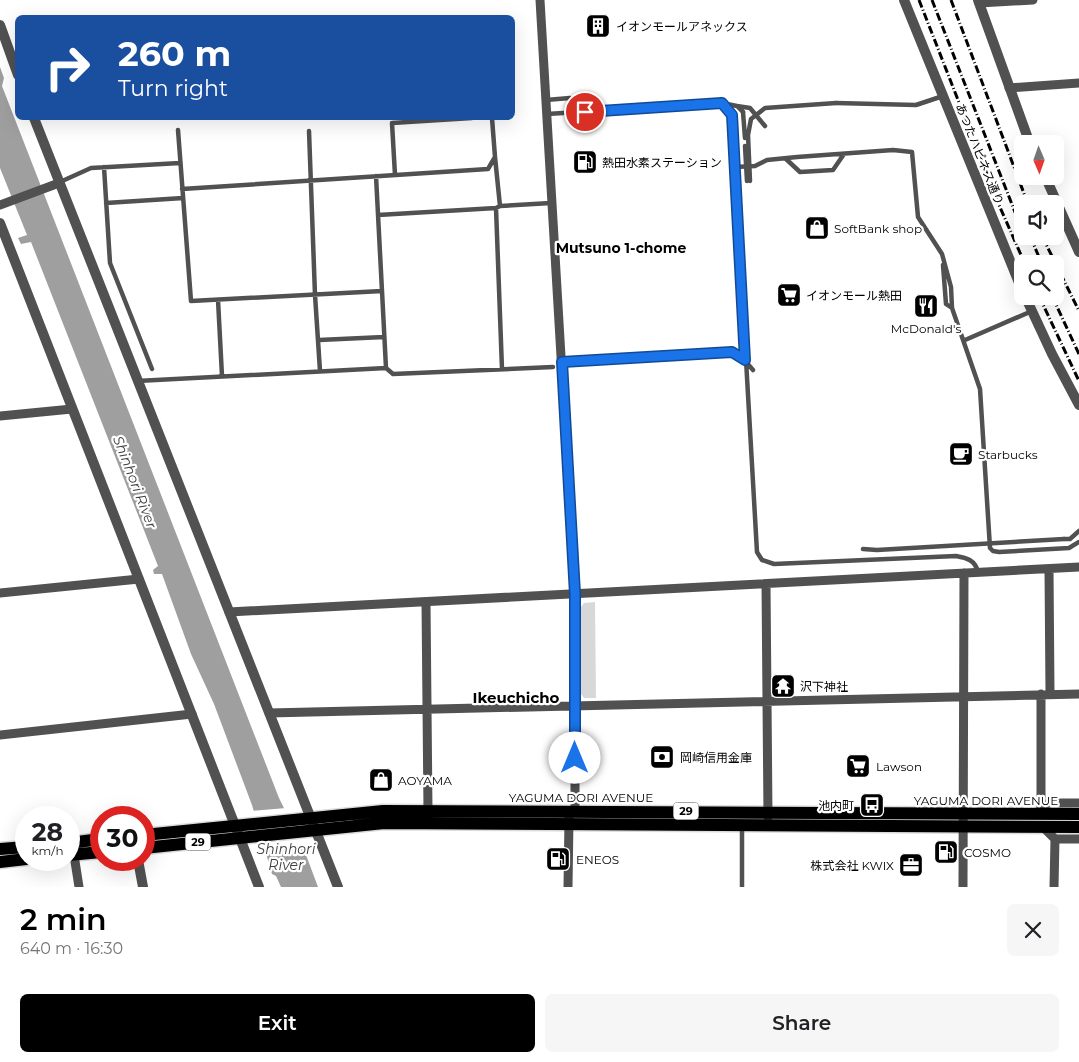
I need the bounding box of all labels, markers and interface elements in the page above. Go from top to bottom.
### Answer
building icon: イオンモールアネックス [585,13,611,39]
place label: イオンモールアネックス [616,19,748,34]
text: 260 m [118,32,231,75]
icon: right [35,35,100,100]
text: Turn right [118,75,228,102]
pin [564,91,606,133]
icon: arrive [571,98,599,126]
street label: あつたハピネス通り [953,101,1007,207]
north arrow [1014,135,1064,185]
map controls [1014,135,1064,305]
fuel station icon: 熱田水素ステーション [572,149,598,175]
place label: 熱田水素ステーション [602,155,722,170]
button: sound [1014,195,1064,245]
shop icon: SoftBank shop [804,215,830,241]
place label: SoftBank shop [834,221,922,236]
district label: Mutsuno 1-chome [556,239,687,257]
button: search [1014,255,1064,305]
supermarket icon: イオンモール熱田 [776,282,802,308]
place label: イオンモール熱田 [806,288,902,303]
restaurant icon: McDonald's [913,293,939,319]
place label: McDonald's [891,321,961,336]
water label: Shinhori River [109,433,161,531]
cafe icon: Starbucks [948,441,974,467]
place label: Starbucks [978,447,1038,462]
temple icon: 沢下神社 [770,673,796,699]
place label: 沢下神社 [800,679,848,694]
district label: Ikeuchicho [473,688,560,707]
position arrow [548,731,600,783]
bank icon: 岡崎信用金庫 [649,744,675,770]
place label: 岡崎信用金庫 [680,750,752,765]
supermarket icon: Lawson [845,753,871,779]
place label: Lawson [876,759,922,774]
shop icon: AOYAMA [368,767,394,793]
place label: AOYAMA [398,773,452,788]
street label: YAGUMA DORI AVENUE [509,790,653,805]
bus stop icon: 池内町 [859,792,885,818]
street label: YAGUMA DORI AVENUE [914,793,1058,808]
place label: 池内町 [818,798,854,813]
road number: 29 [674,802,698,819]
speed limit sign: 30 [90,806,155,871]
text: 28 [32,817,63,847]
road number: 29 [186,834,210,850]
fuel station icon: COSMO [933,839,959,865]
water label: Shinhori River [257,840,316,874]
text: km/h [31,843,64,858]
place label: COSMO [964,845,1011,860]
fuel station icon: ENEOS [545,846,571,872]
place label: ENEOS [576,852,619,867]
office icon: 株式会社 KWIX [898,852,924,878]
place label: 株式会社 KWIX [810,858,894,873]
text: 2 min [20,901,107,938]
button: close [1007,904,1059,956]
text: 640 m · 16:30 [20,939,123,958]
button: Exit [20,994,535,1052]
button: Share [545,994,1059,1052]

